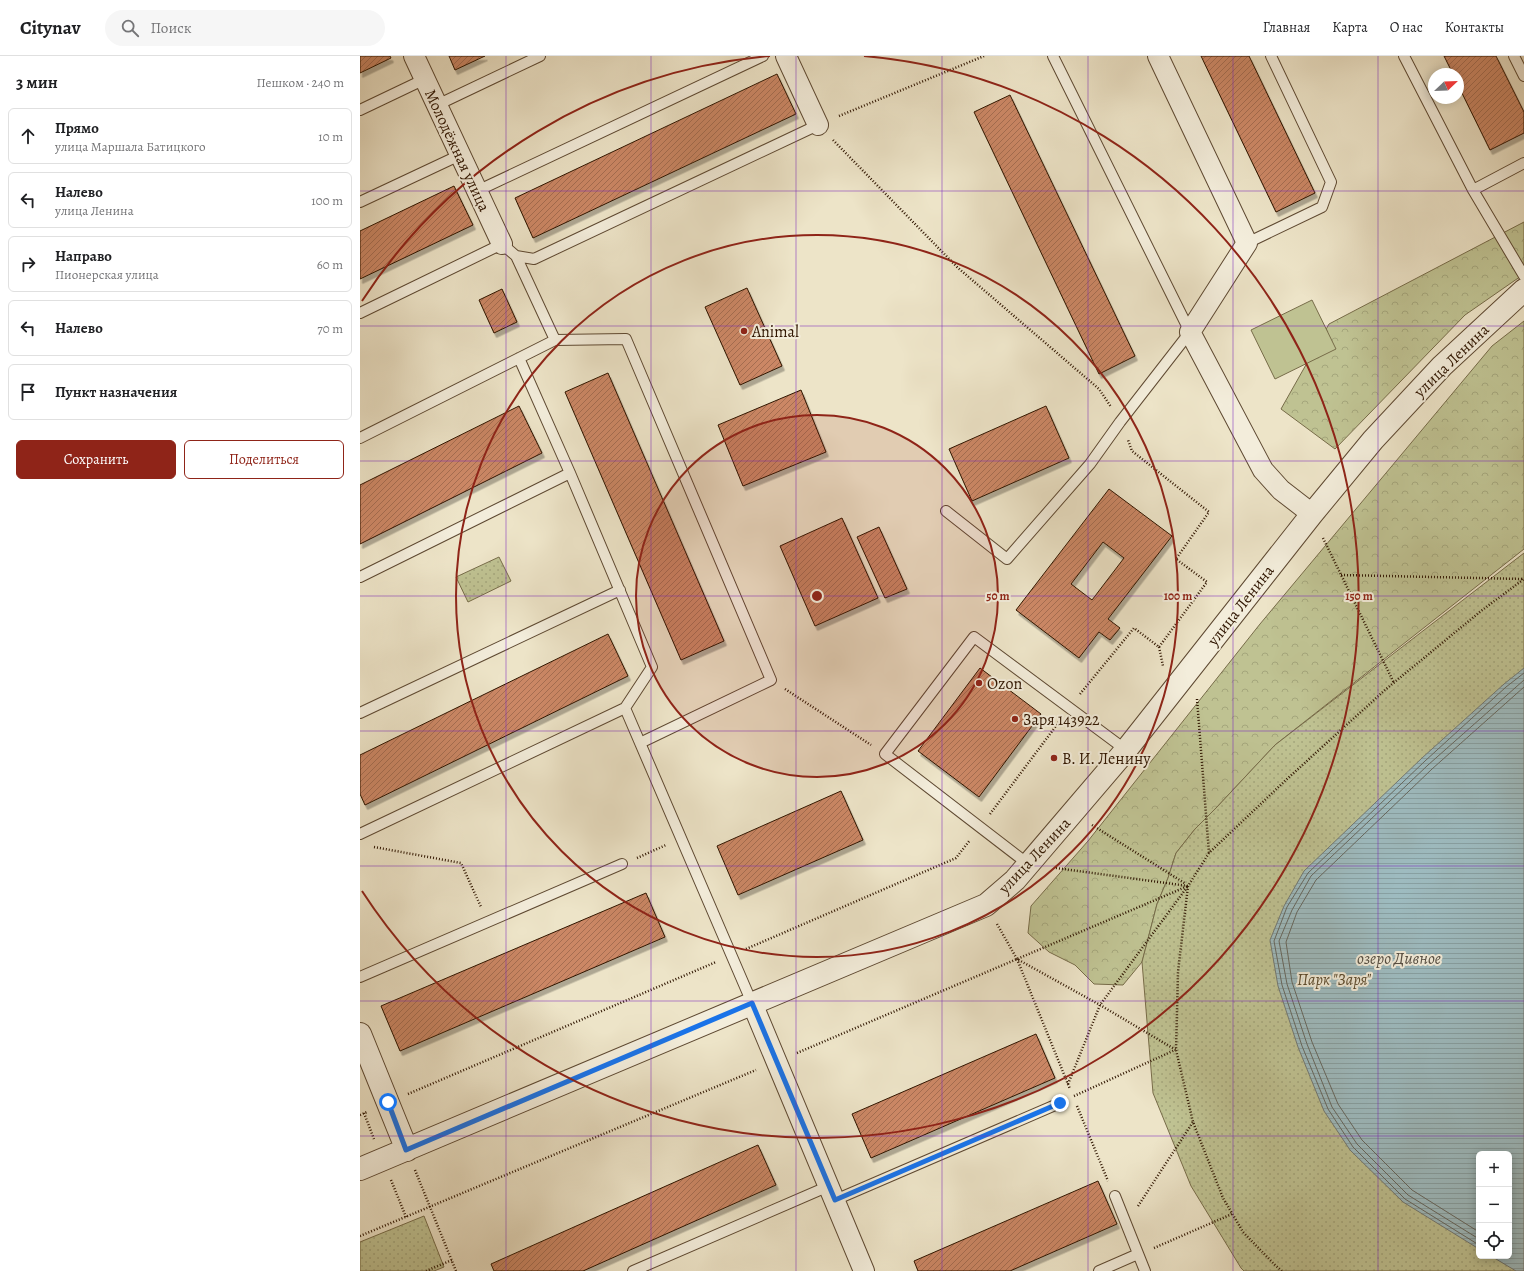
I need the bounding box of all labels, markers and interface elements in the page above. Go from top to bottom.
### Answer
search box [105,10,385,46]
text: Citynav [20,15,81,41]
icon: search [119,17,141,39]
text: Поиск [151,18,192,38]
text: Главная [1263,18,1310,37]
text: Карта [1332,18,1368,37]
text: О нас [1390,18,1423,37]
text: Контакты [1445,18,1504,37]
north arrow [1428,68,1464,104]
text: 3 мин [16,71,58,94]
text: Пешком · 240 m [257,74,344,91]
street label: Молодёжная улица [419,86,495,216]
text: Прямо [55,118,99,138]
icon: ahead [17,125,39,147]
text: 10 m [318,128,343,145]
text: улица Маршала Батицкого [55,138,206,155]
text: Налево [55,182,103,202]
icon: left [17,189,39,211]
text: 100 m [311,192,343,209]
text: улица Ленина [55,202,134,219]
text: Направо [55,246,112,266]
icon: right [17,253,39,275]
text: 60 m [317,256,343,273]
text: Пионерская улица [55,266,159,283]
icon: left [17,317,39,339]
text: Налево [55,318,103,338]
street label: улица Ленина [1409,319,1495,403]
text: 70 m [317,320,343,337]
place label: Animal [751,321,799,343]
marker: Animal [739,326,749,336]
icon: arrive [17,381,39,403]
text: Пункт назначения [55,382,177,402]
button: Сохранить [16,440,176,479]
button: Поделиться [184,440,344,479]
street label: улица Ленина [1202,560,1280,651]
text: 50 m [986,588,1010,604]
text: 100 m [1164,588,1192,604]
text: 150 m [1345,588,1373,604]
centre of rings [810,589,824,603]
place label: Ozon [987,673,1022,695]
marker: Ozon [974,678,984,688]
place label: Заря 143922 [1023,709,1100,731]
marker: Заря 143922 [1010,714,1020,724]
place label: В. И. Ленину [1062,748,1151,770]
marker: В. И. Ленину [1049,753,1059,763]
street label: улица Ленина [993,812,1076,899]
water label: озеро Дивное [1357,947,1441,970]
park label: Парк "Заря" [1297,969,1371,991]
route start [379,1093,397,1111]
route end [1051,1094,1069,1112]
map controls [1476,1151,1512,1259]
button: + [1476,1151,1512,1187]
button: − [1476,1187,1512,1223]
button: locate [1476,1223,1512,1259]

